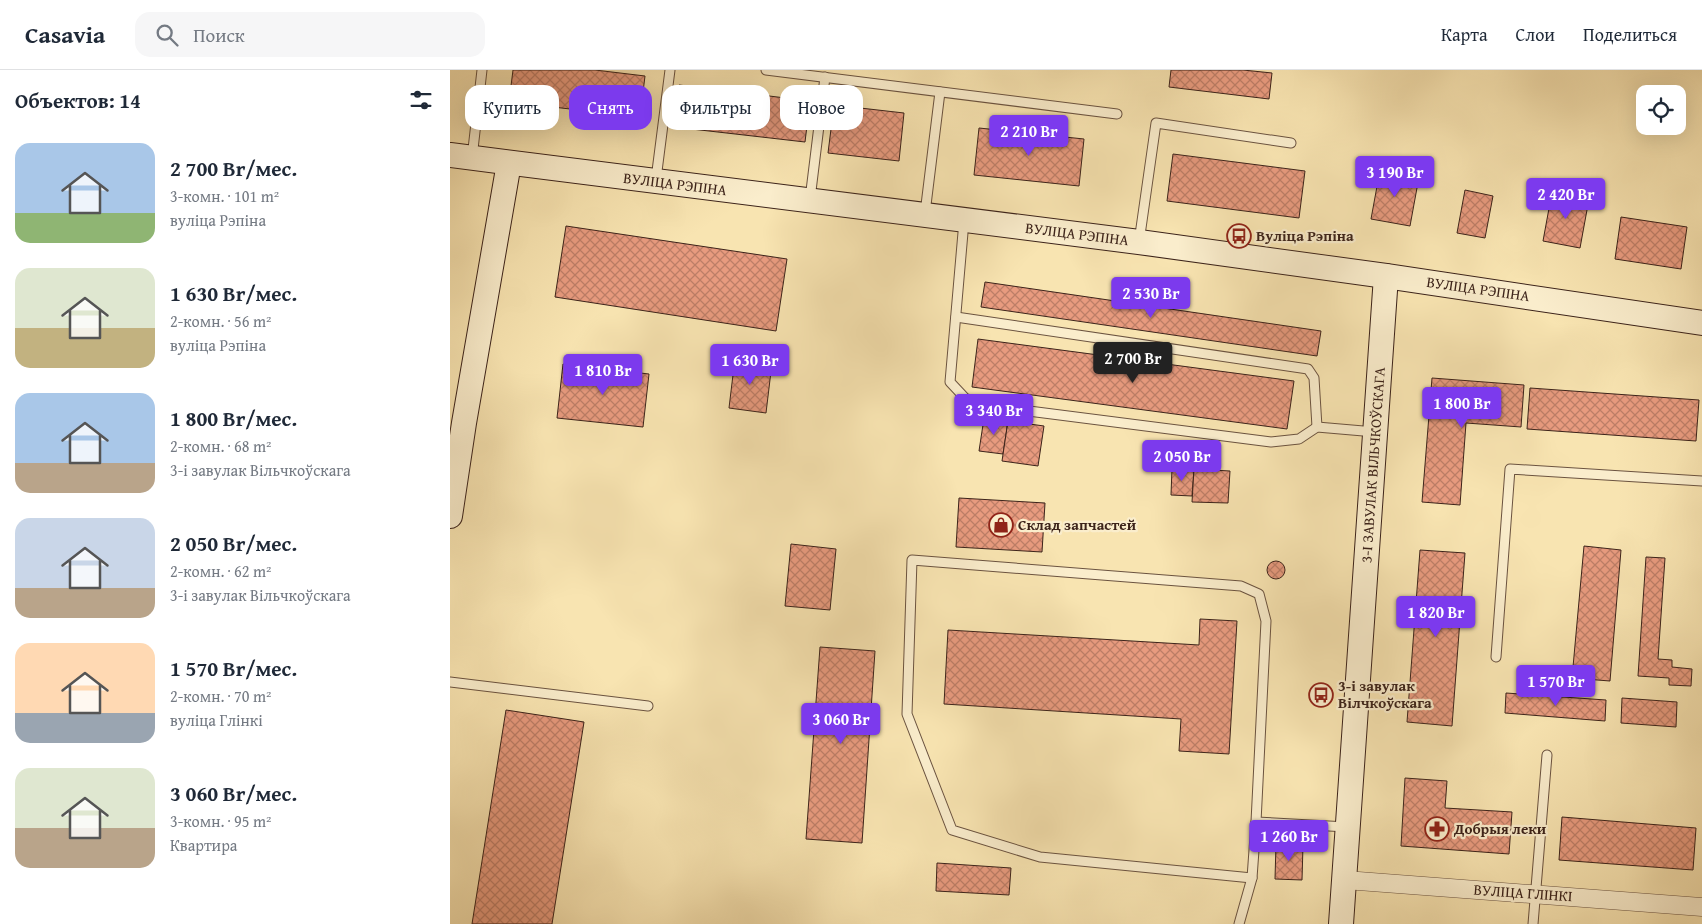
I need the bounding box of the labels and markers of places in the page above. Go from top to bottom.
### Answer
pin: 2 210 Br [977,114,1081,157]
pin: 3 190 Br [1343,156,1447,198]
pin: 2 420 Br [1514,178,1618,220]
bus stop icon: Вуліца Рэпіна [1226,223,1252,249]
place label: Вуліца Рэпіна [1256,225,1354,246]
pin: 2 530 Br [1099,276,1203,319]
pin: 2 700 Br [1081,342,1185,384]
pin: 1 630 Br [698,344,802,386]
pin: 1 810 Br [551,354,655,396]
pin: 1 800 Br [1410,386,1514,429]
pin: 3 340 Br [942,394,1046,436]
pin: 2 050 Br [1130,440,1234,482]
shop icon: Склад запчастей [988,512,1014,538]
place label: Склад запчастей [1018,514,1137,535]
pin: 1 820 Br [1384,596,1488,638]
pin: 1 570 Br [1504,664,1608,707]
place label: 3-і завулак Вілчкоўскага [1338,675,1432,713]
bus stop icon: 3-і завулак Вілчкоўскага [1308,682,1334,708]
pin: 3 060 Br [789,702,893,745]
pharmacy icon: Добрыя леки [1424,816,1450,842]
place label: Добрыя леки [1453,818,1547,839]
pin: 1 260 Br [1237,820,1341,862]

